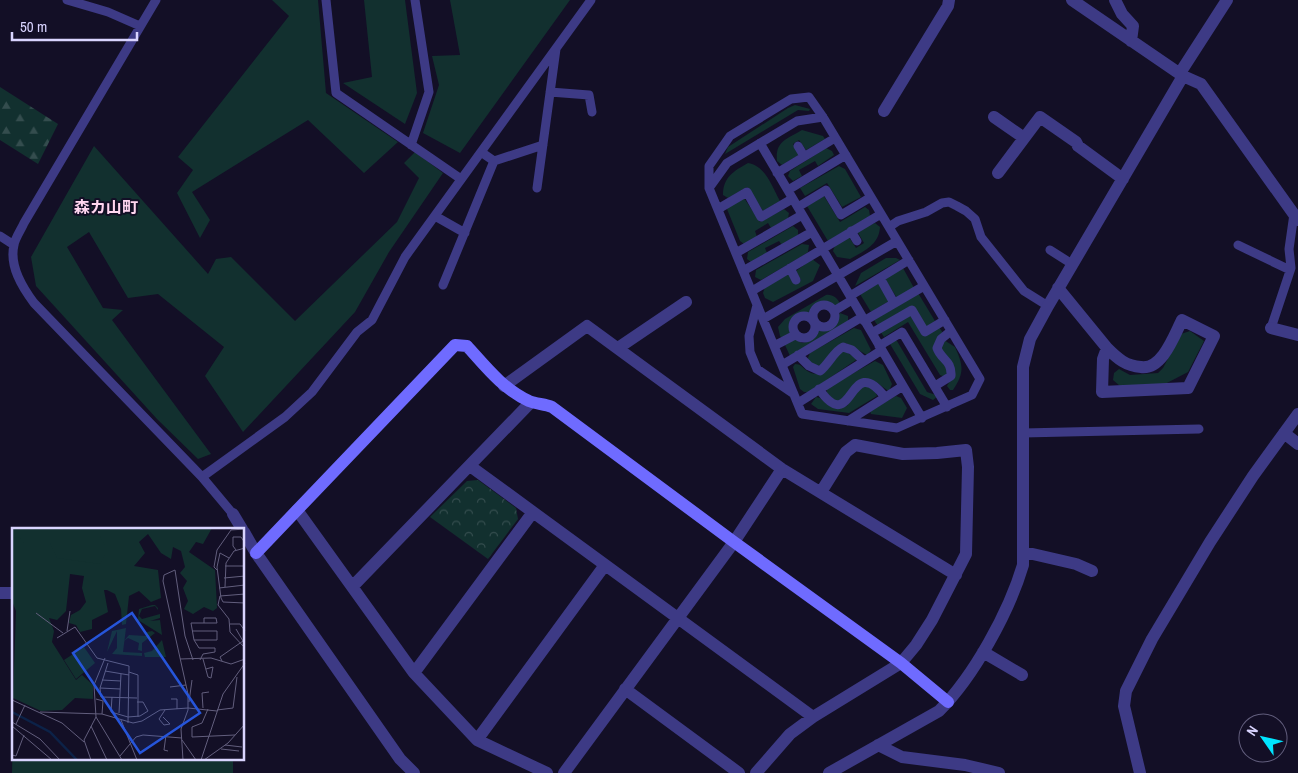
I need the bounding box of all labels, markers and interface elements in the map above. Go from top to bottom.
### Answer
scale bar [12,10,138,42]
text: 50 m [20,16,47,37]
district label: 森カ山町 [74,196,138,218]
inset map [12,528,245,760]
north arrow [1238,713,1288,763]
text: N [1242,722,1262,739]

